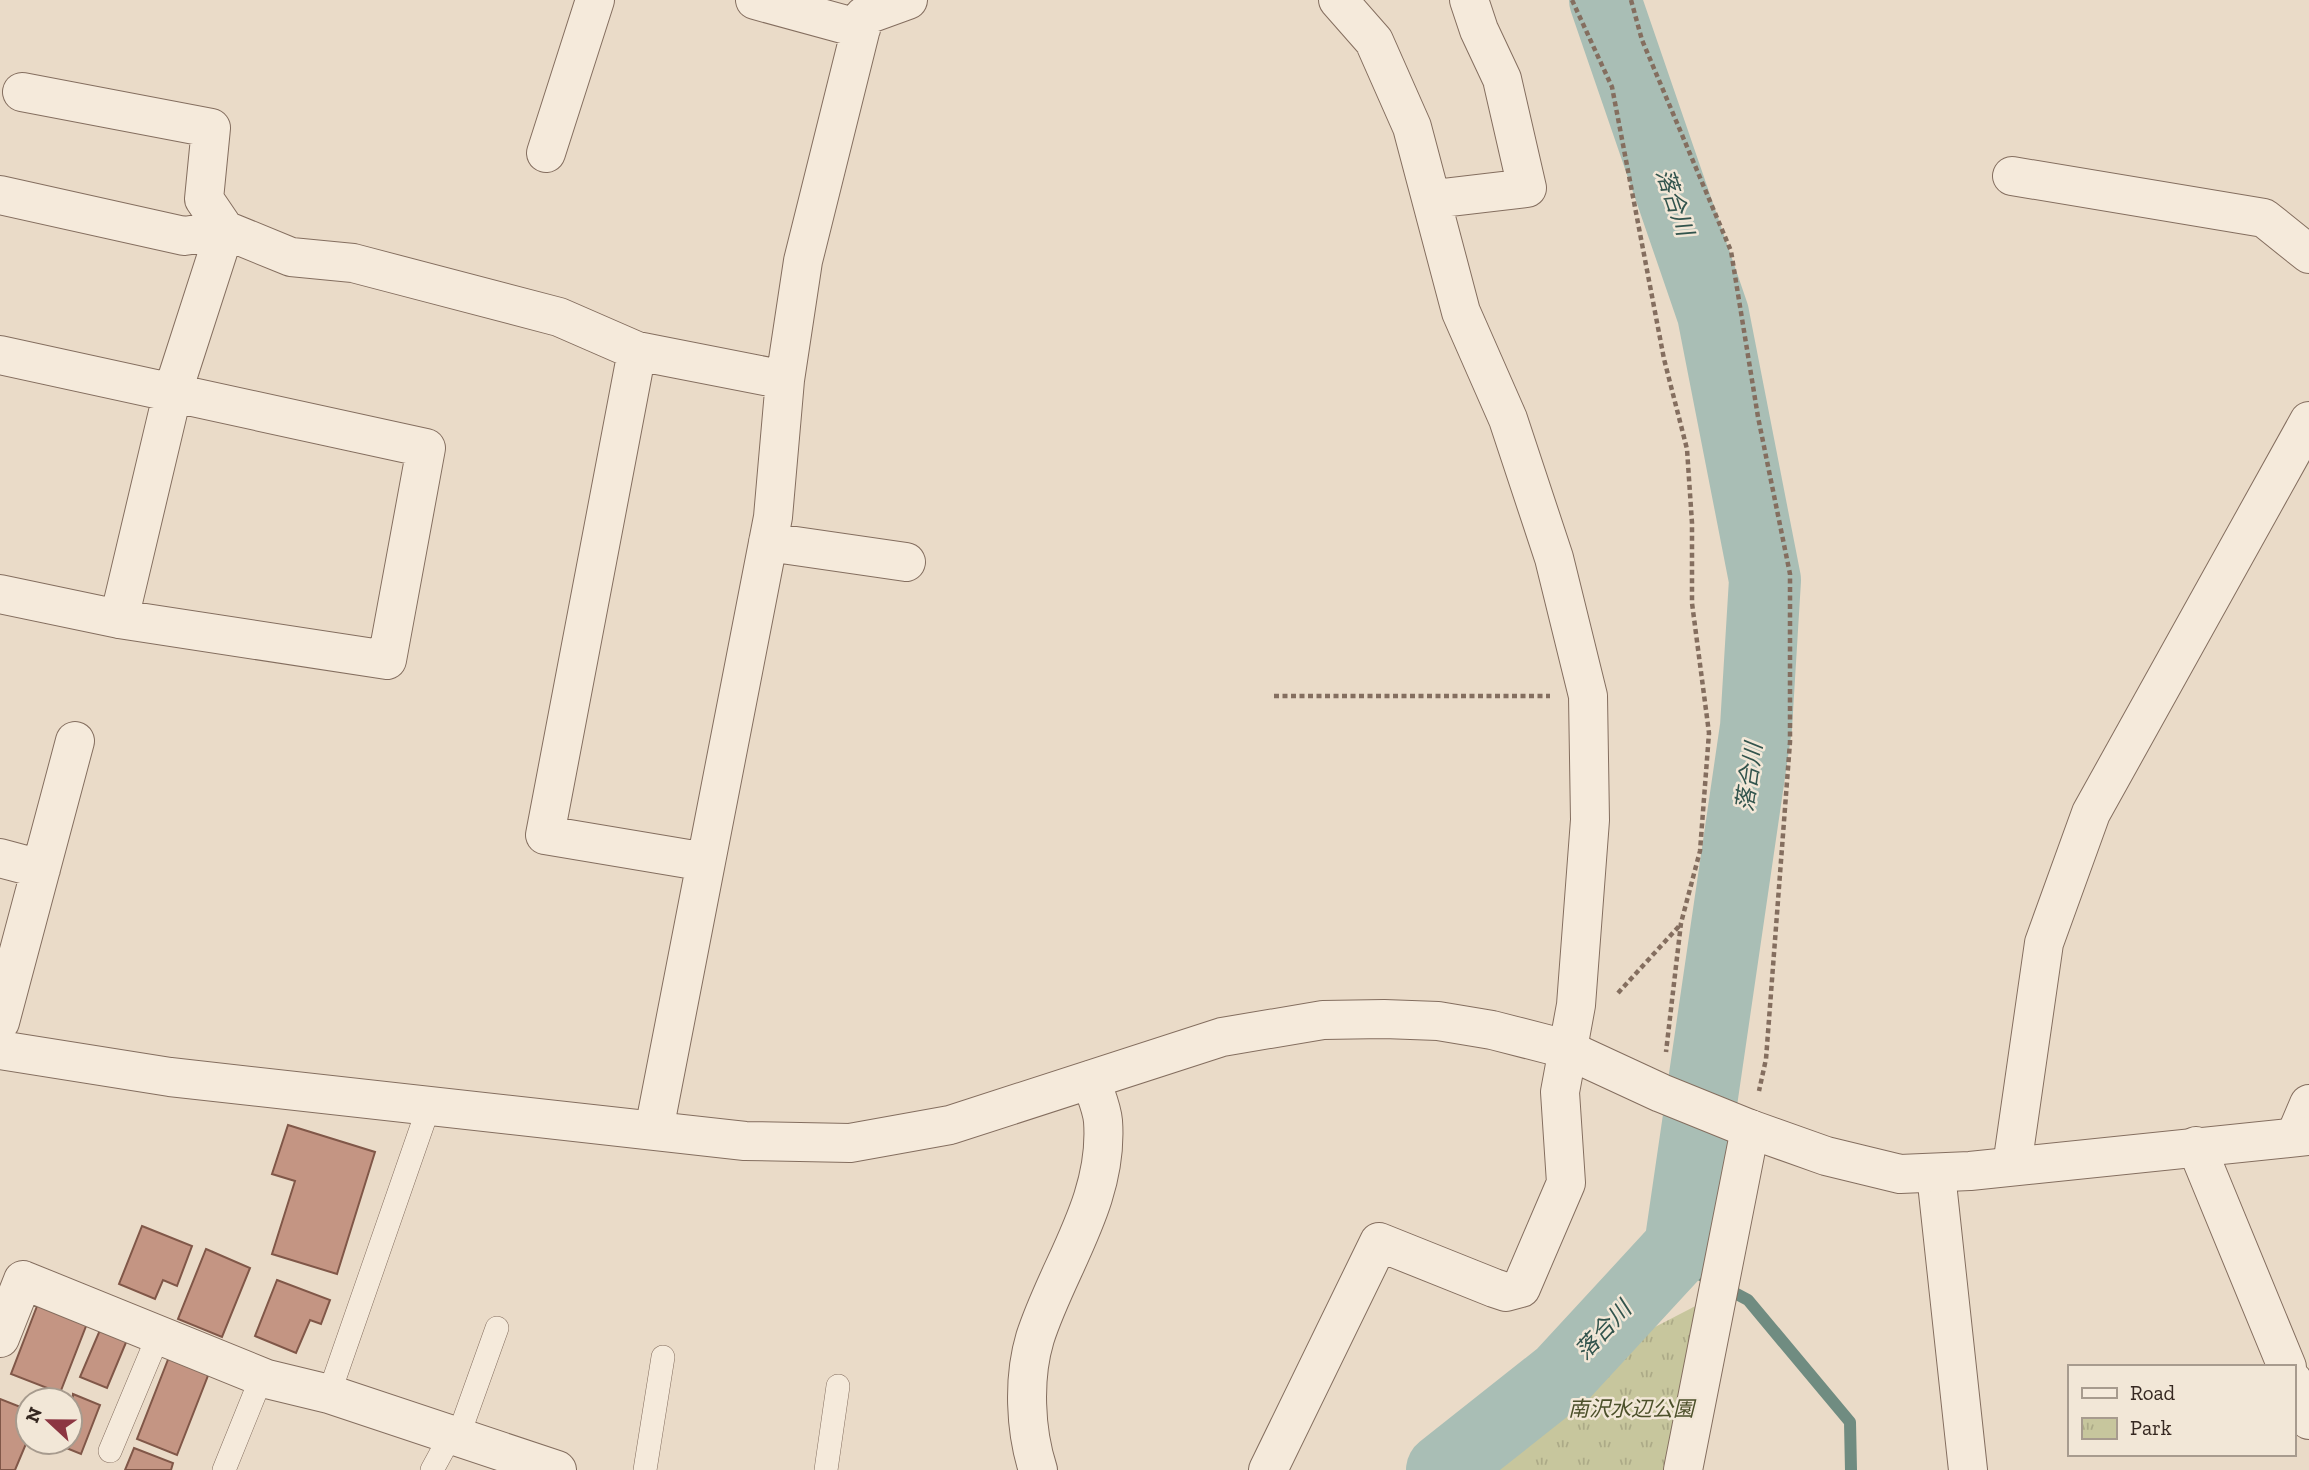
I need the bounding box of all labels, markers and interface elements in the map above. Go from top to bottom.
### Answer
water label: 落合川 [1651,165,1700,242]
water label: 落合川 [1730,738,1768,813]
water label: 落合川 [1569,1293,1639,1365]
legend [2068,1365,2295,1456]
text: Road [2130,1380,2176,1405]
north arrow [14,1386,84,1456]
park label: 南沢水辺公園 [1568,1396,1697,1421]
text: N [20,1404,47,1426]
text: Park [2130,1415,2172,1440]

